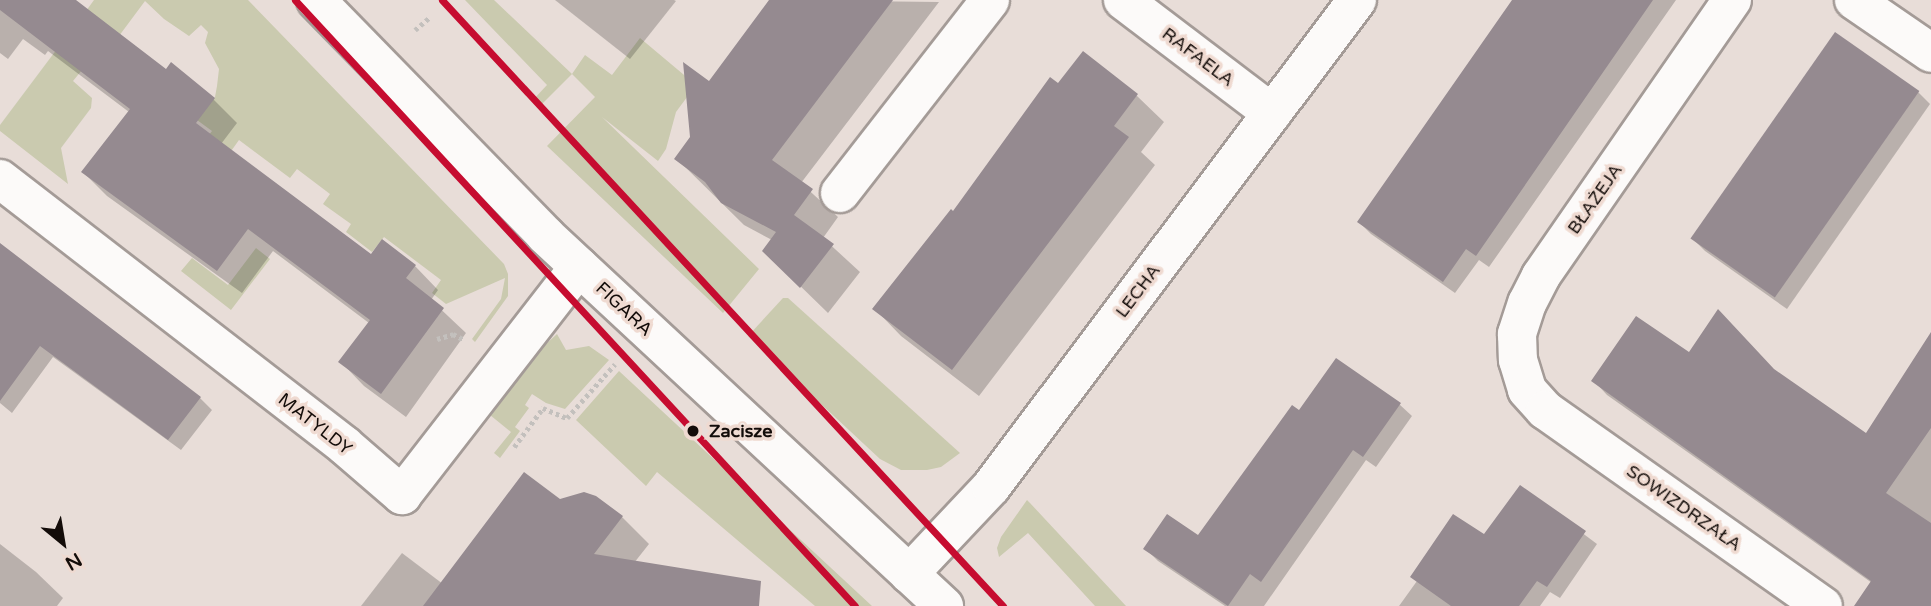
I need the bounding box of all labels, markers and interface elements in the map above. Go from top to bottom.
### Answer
street label: RAFAELA [1158,23,1238,91]
street label: BŁAŻEJA [1563,160,1627,238]
street label: LECHA [1111,260,1165,322]
street label: FIGARA [591,277,657,341]
street label: MATYLDY [274,388,356,460]
place label: Zacisze [709,420,772,442]
marker: Zacisze [683,421,703,441]
street label: SOWIZDRZAŁA [1622,460,1746,556]
north arrow [28,508,98,578]
text: N [61,548,86,575]

